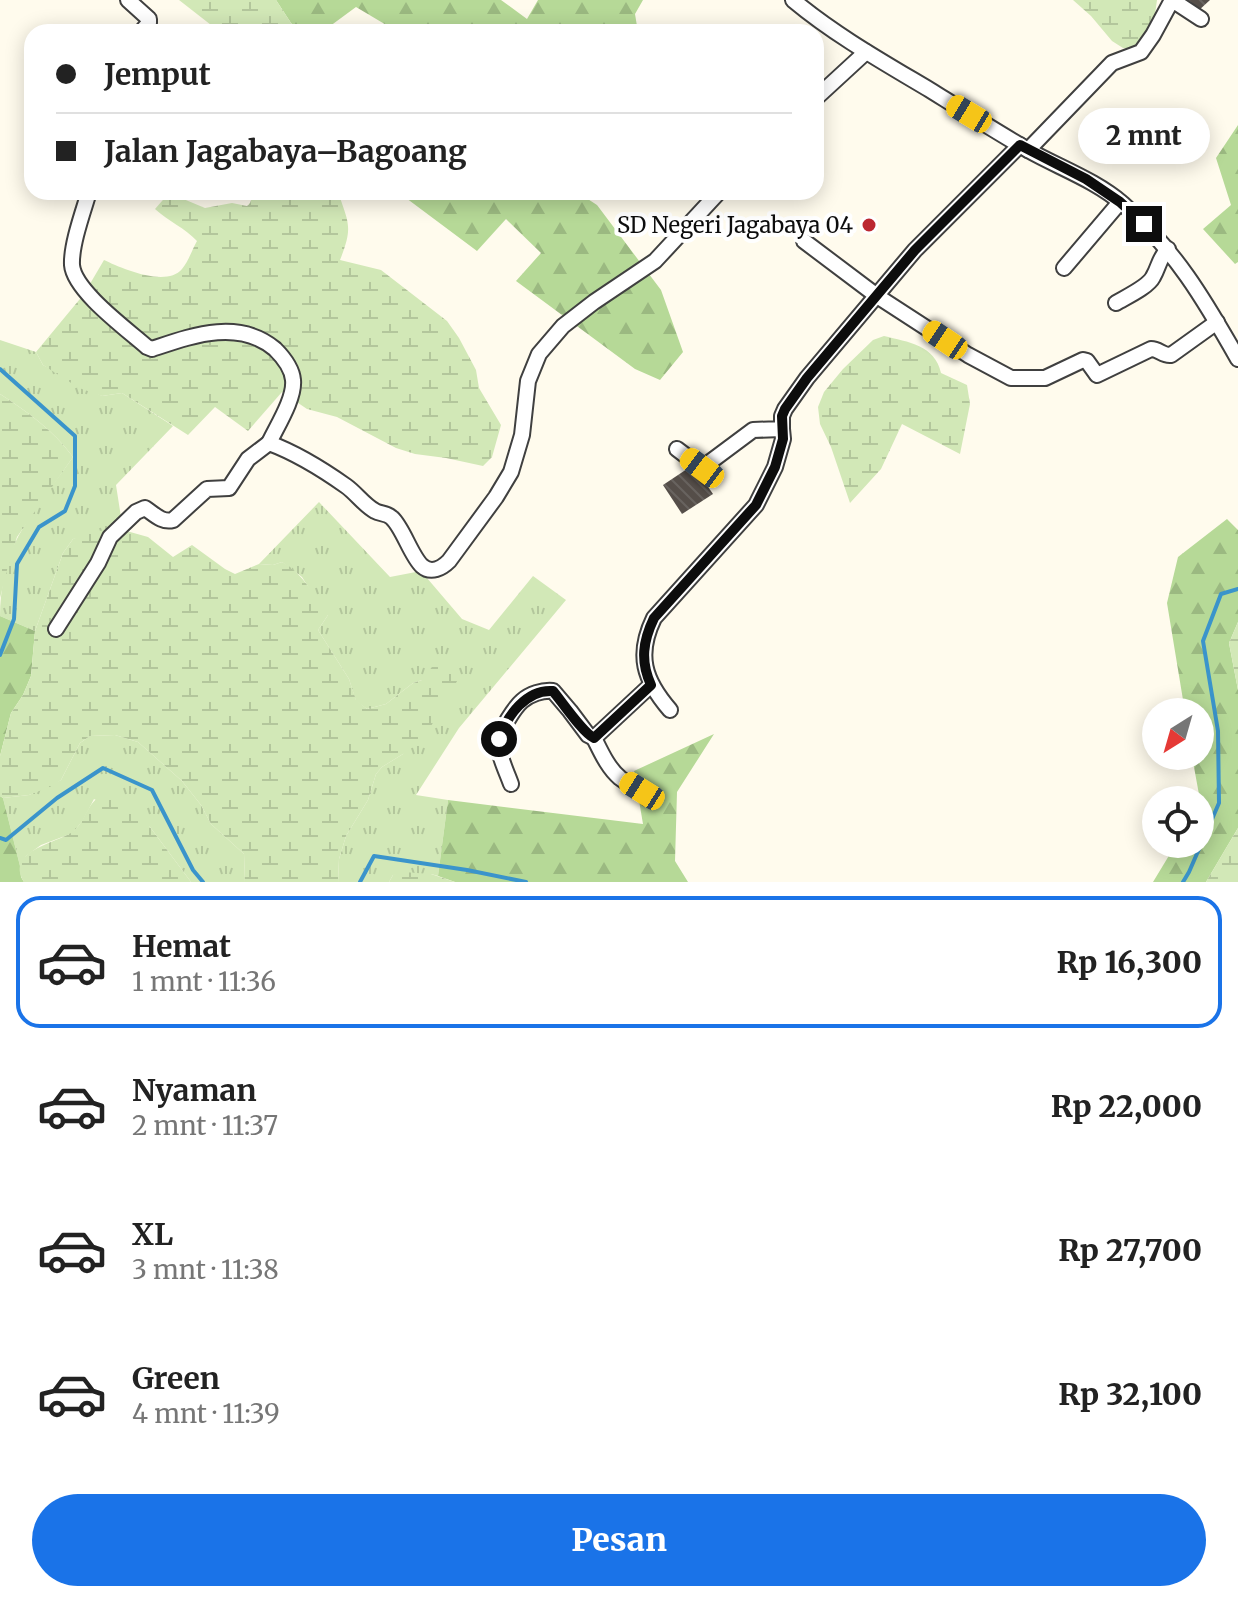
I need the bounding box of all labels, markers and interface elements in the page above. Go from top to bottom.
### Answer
text: Jemput [104,55,211,93]
car [942,91,996,137]
callout: 2 mnt [1078,108,1210,164]
text: 2 mnt [1106,119,1182,152]
text: Jalan Jagabaya–Bagoang [104,132,467,170]
route end [1126,206,1162,242]
place label: SD Negeri Jagabaya 04 [617,211,853,239]
marker: SD Negeri Jagabaya 04 [860,216,878,234]
car [918,317,972,363]
car [676,444,728,492]
north arrow [1142,698,1214,770]
map controls [1142,698,1214,858]
route start [481,721,517,757]
car [615,768,669,814]
button: locate [1142,786,1214,858]
icon: car [36,926,108,998]
text: Hemat [132,927,231,965]
text: Rp 16,300 [1057,943,1202,981]
text: 1 mnt · 11:36 [132,965,276,998]
icon: car [36,1070,108,1142]
text: Nyaman [132,1071,257,1109]
text: Rp 22,000 [1051,1087,1202,1125]
text: 2 mnt · 11:37 [132,1109,278,1142]
icon: car [36,1214,108,1286]
text: XL [132,1215,173,1253]
text: Rp 27,700 [1058,1231,1202,1269]
text: 3 mnt · 11:38 [132,1253,279,1286]
icon: car [36,1358,108,1430]
text: Green [132,1359,220,1397]
text: Rp 32,100 [1058,1375,1202,1413]
text: 4 mnt · 11:39 [132,1397,280,1430]
button: Pesan [32,1494,1206,1586]

